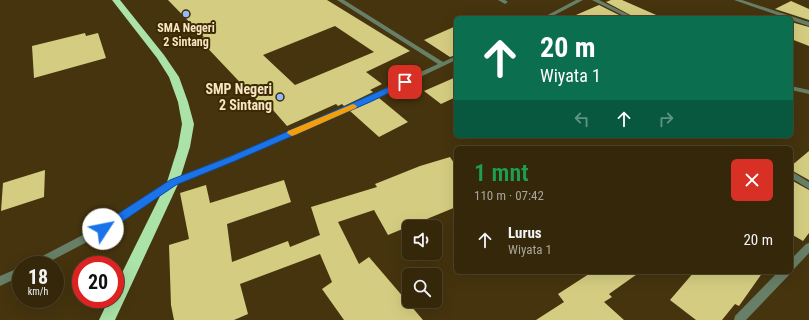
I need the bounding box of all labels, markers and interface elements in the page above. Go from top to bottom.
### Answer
marker: SMA Negeri 2 Sintang [181,9,191,19]
place label: SMA Negeri 2 Sintang [157,21,215,49]
text: 20 m [540,31,596,64]
icon: ahead [474,32,526,84]
pin [388,65,422,99]
text: Wiyata 1 [540,65,601,86]
icon: arrive [394,71,416,93]
place label: SMP Negeri 2 Sintang [205,81,272,113]
marker: SMP Negeri 2 Sintang [275,92,285,102]
icon: left [571,108,593,130]
icon: ahead [613,108,635,130]
icon: right [655,108,677,130]
text: 1 mnt [474,159,529,187]
button: close [731,159,773,201]
text: 110 m · 07:42 [474,188,544,203]
position arrow [82,208,124,250]
map controls [402,220,442,308]
button: sound [402,220,442,260]
text: Lurus [508,224,542,242]
icon: ahead [474,229,496,251]
text: 20 m [743,231,773,249]
text: Wiyata 1 [508,242,552,257]
speed limit sign: 20 [72,256,124,308]
text: 18 [28,265,48,289]
button: search [402,268,442,308]
text: km/h [28,286,48,297]

